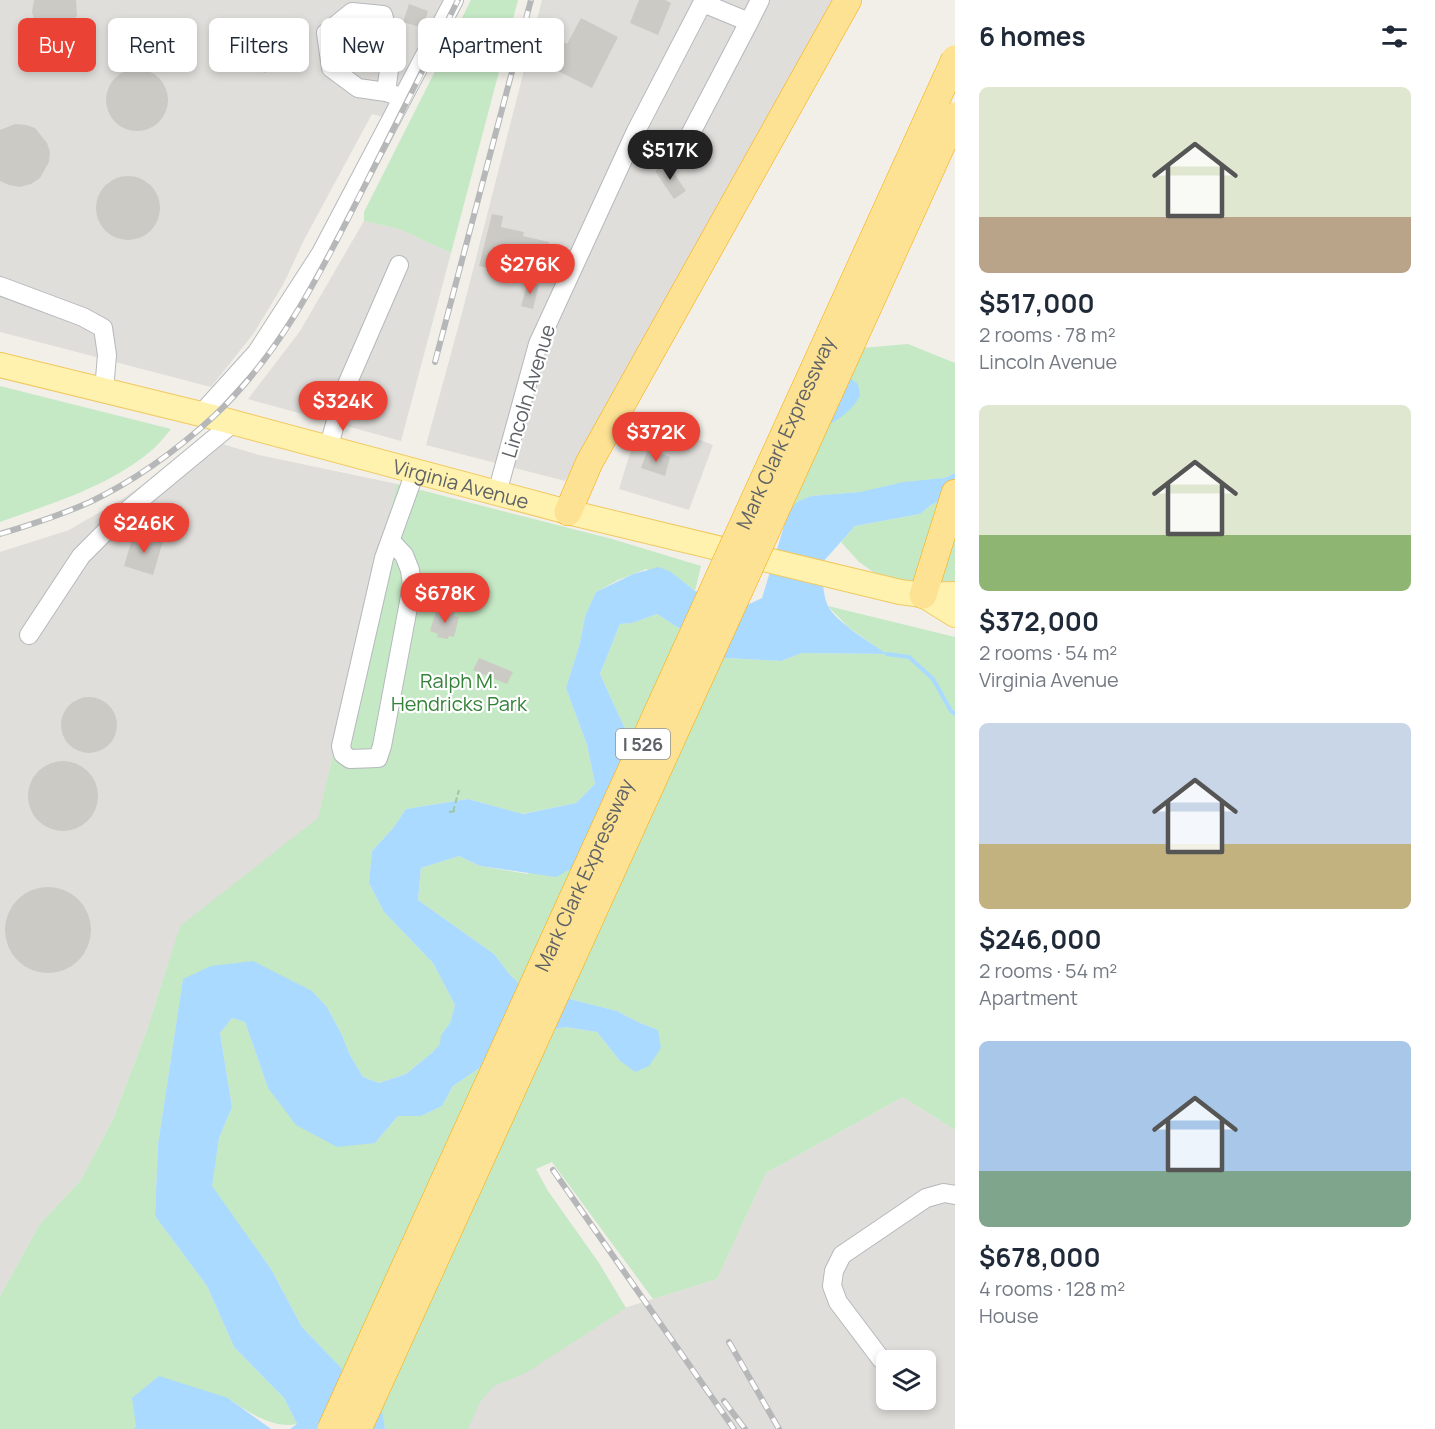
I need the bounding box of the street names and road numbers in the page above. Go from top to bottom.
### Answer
street label: Lincoln Avenue [495,321,561,461]
street label: Mark Clark Expressway [729,331,841,533]
street label: Virginia Avenue [390,452,532,514]
road number: I 526 [616,729,670,759]
street label: Mark Clark Expressway [528,774,639,976]

